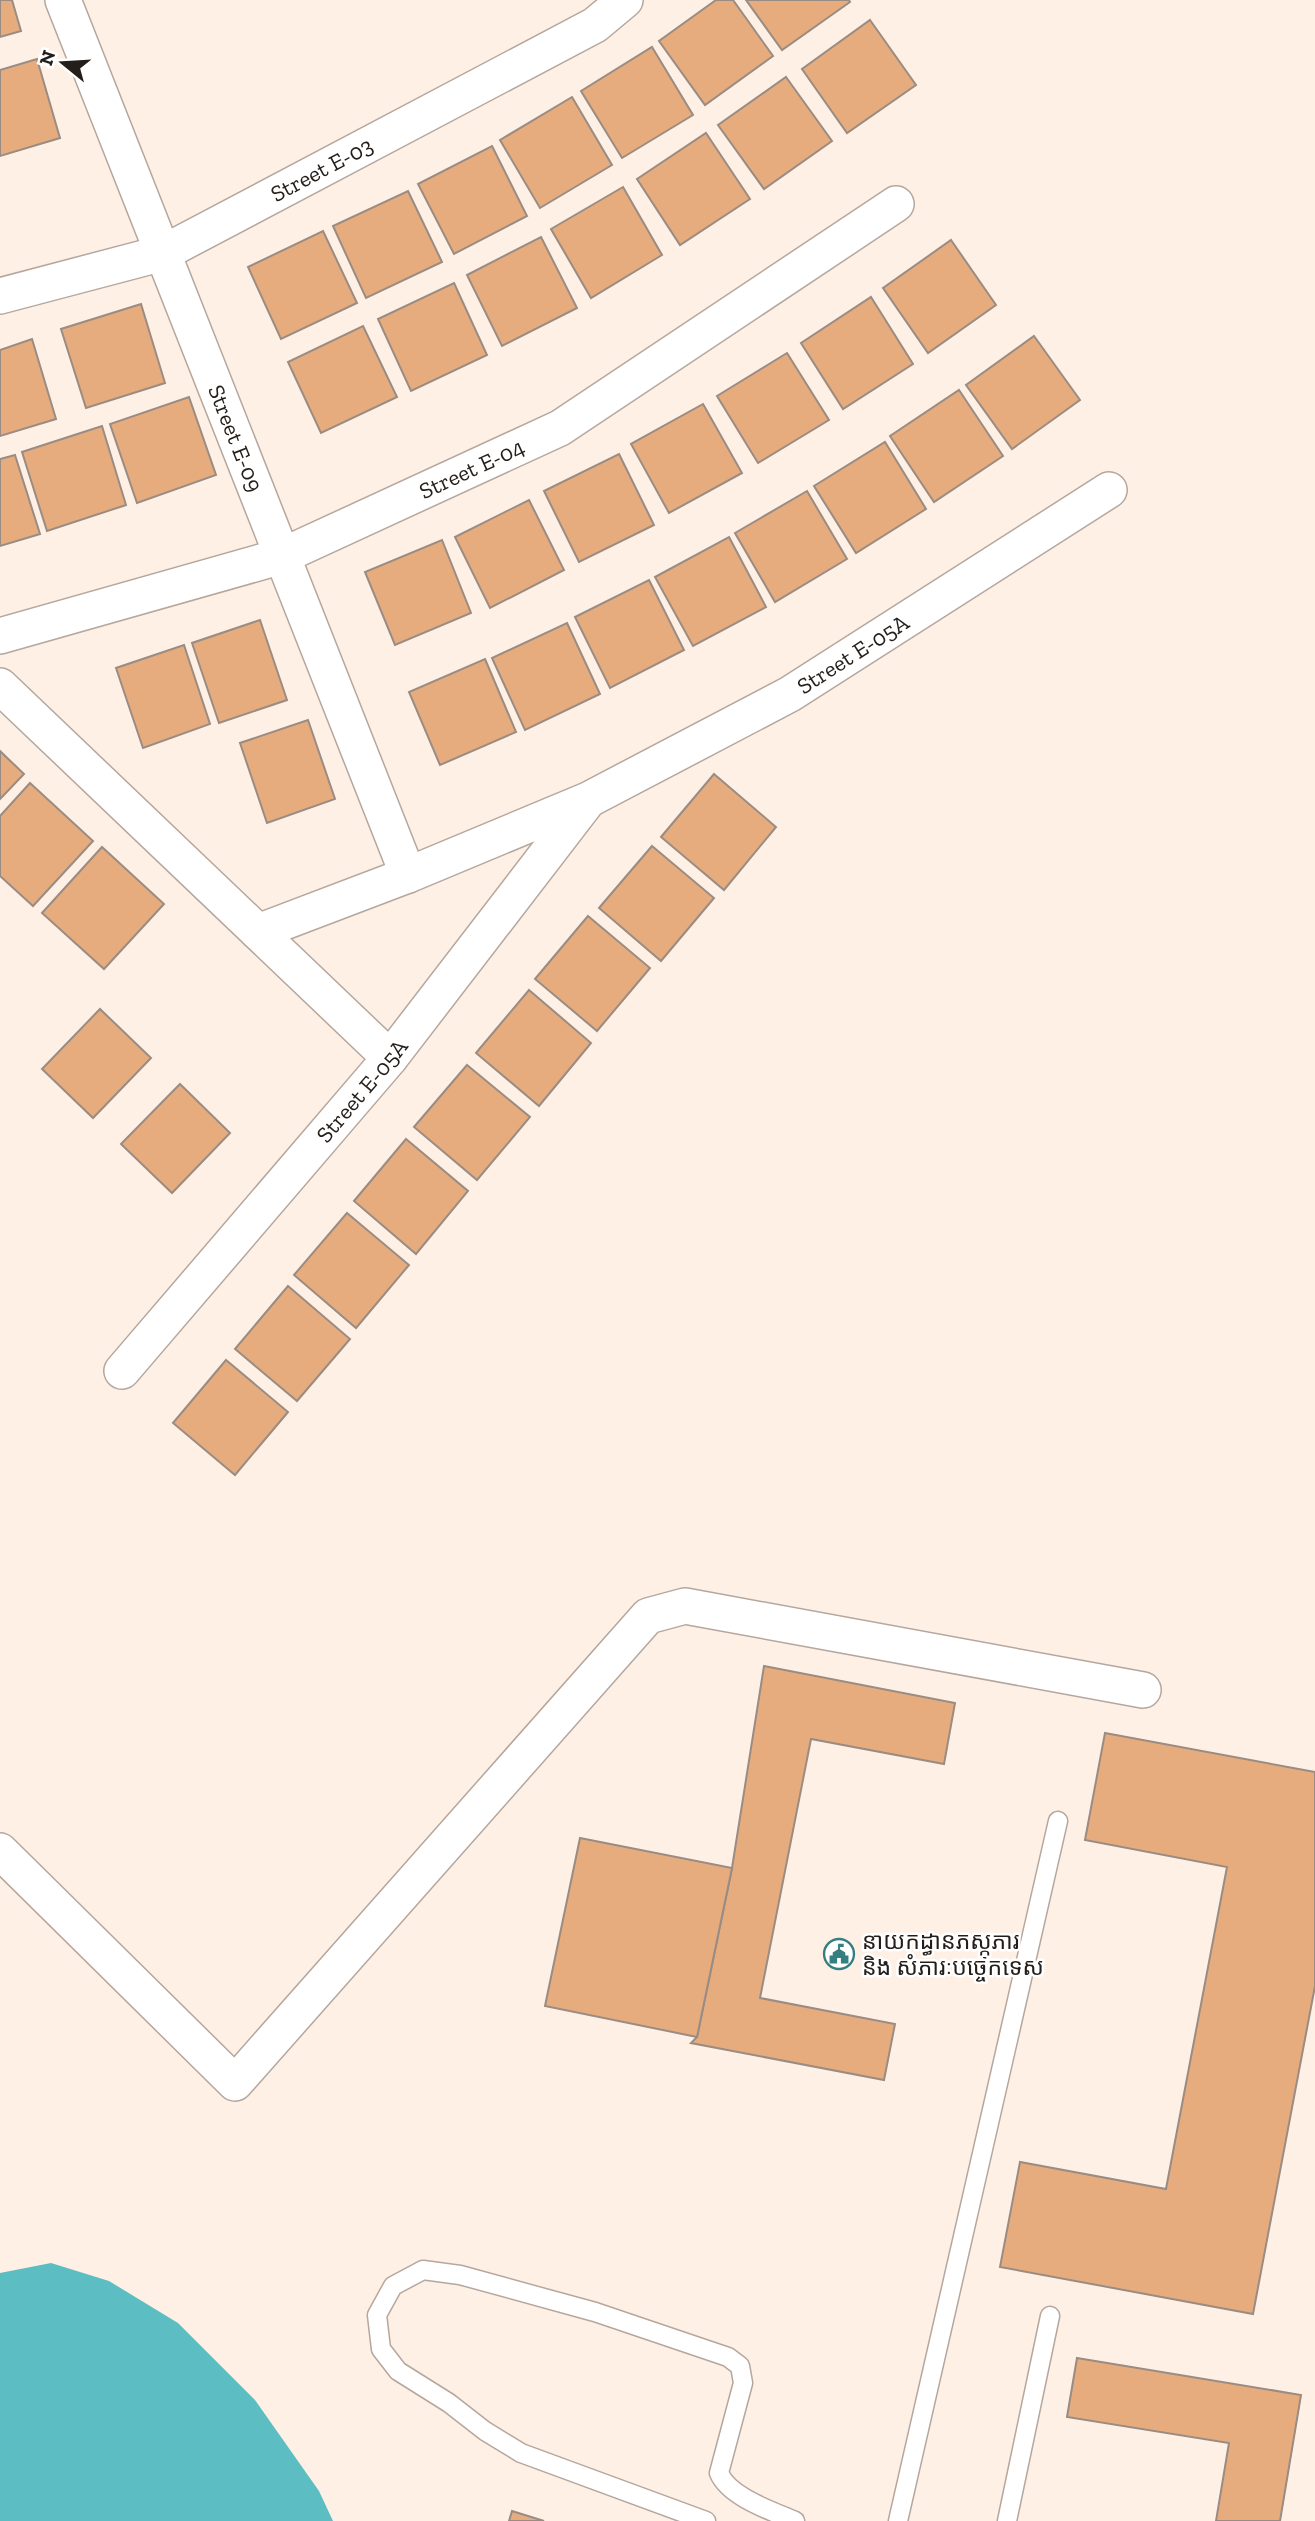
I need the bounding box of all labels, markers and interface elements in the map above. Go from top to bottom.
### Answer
north arrow [28,28,98,98]
text: N [34,47,60,68]
street label: Street E-03 [266,131,378,208]
street label: Street E-09 [202,381,269,496]
street label: Street E-04 [415,432,529,505]
street label: Street E-05A [792,607,915,700]
street label: Street E-05A [310,1032,414,1148]
place label: នាយកដ្ធានភស្កុភារ និង សំភារៈបច្ចេកទេស [862,1927,1044,1982]
public building icon: នាយកដ្ធានភស្កុភារ និង សំភារៈបច្ចេកទេស [822,1937,856,1971]

